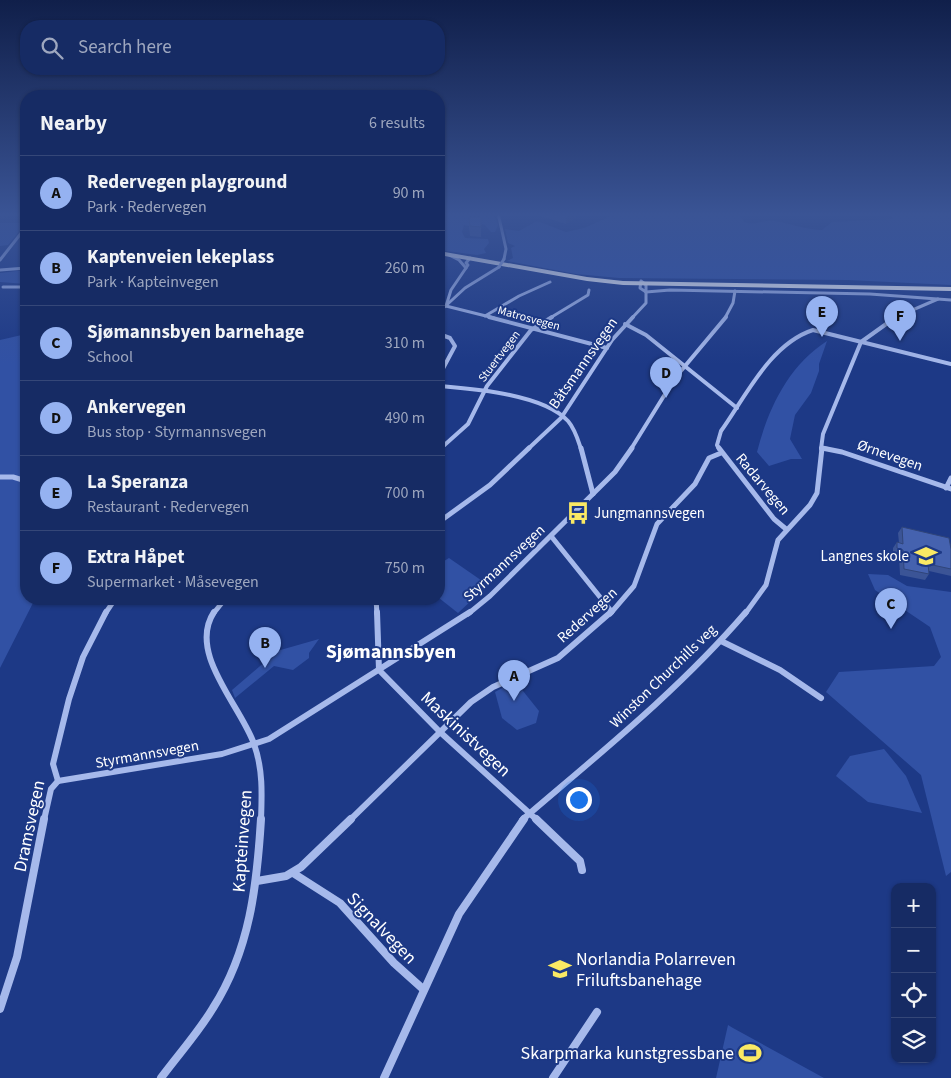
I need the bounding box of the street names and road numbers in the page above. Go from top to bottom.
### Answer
street label: Matrosvegen [496,302,562,335]
street label: Båtsmannsvegen [544,313,623,413]
street label: Stuertvegen [474,327,524,386]
street label: Ørnevegen [854,434,925,476]
street label: Radarvegen [731,449,795,520]
street label: Styrmannsvegen [459,520,550,607]
street label: Redervegen [553,583,622,648]
street label: Winston Churchills veg [605,619,722,733]
street label: Maskinistvegen [415,686,516,783]
street label: Styrmannsvegen [94,735,201,774]
street label: Dramsvegen [8,778,51,874]
street label: Kapteinvegen [226,789,259,893]
street label: Signalvegen [341,887,422,970]

